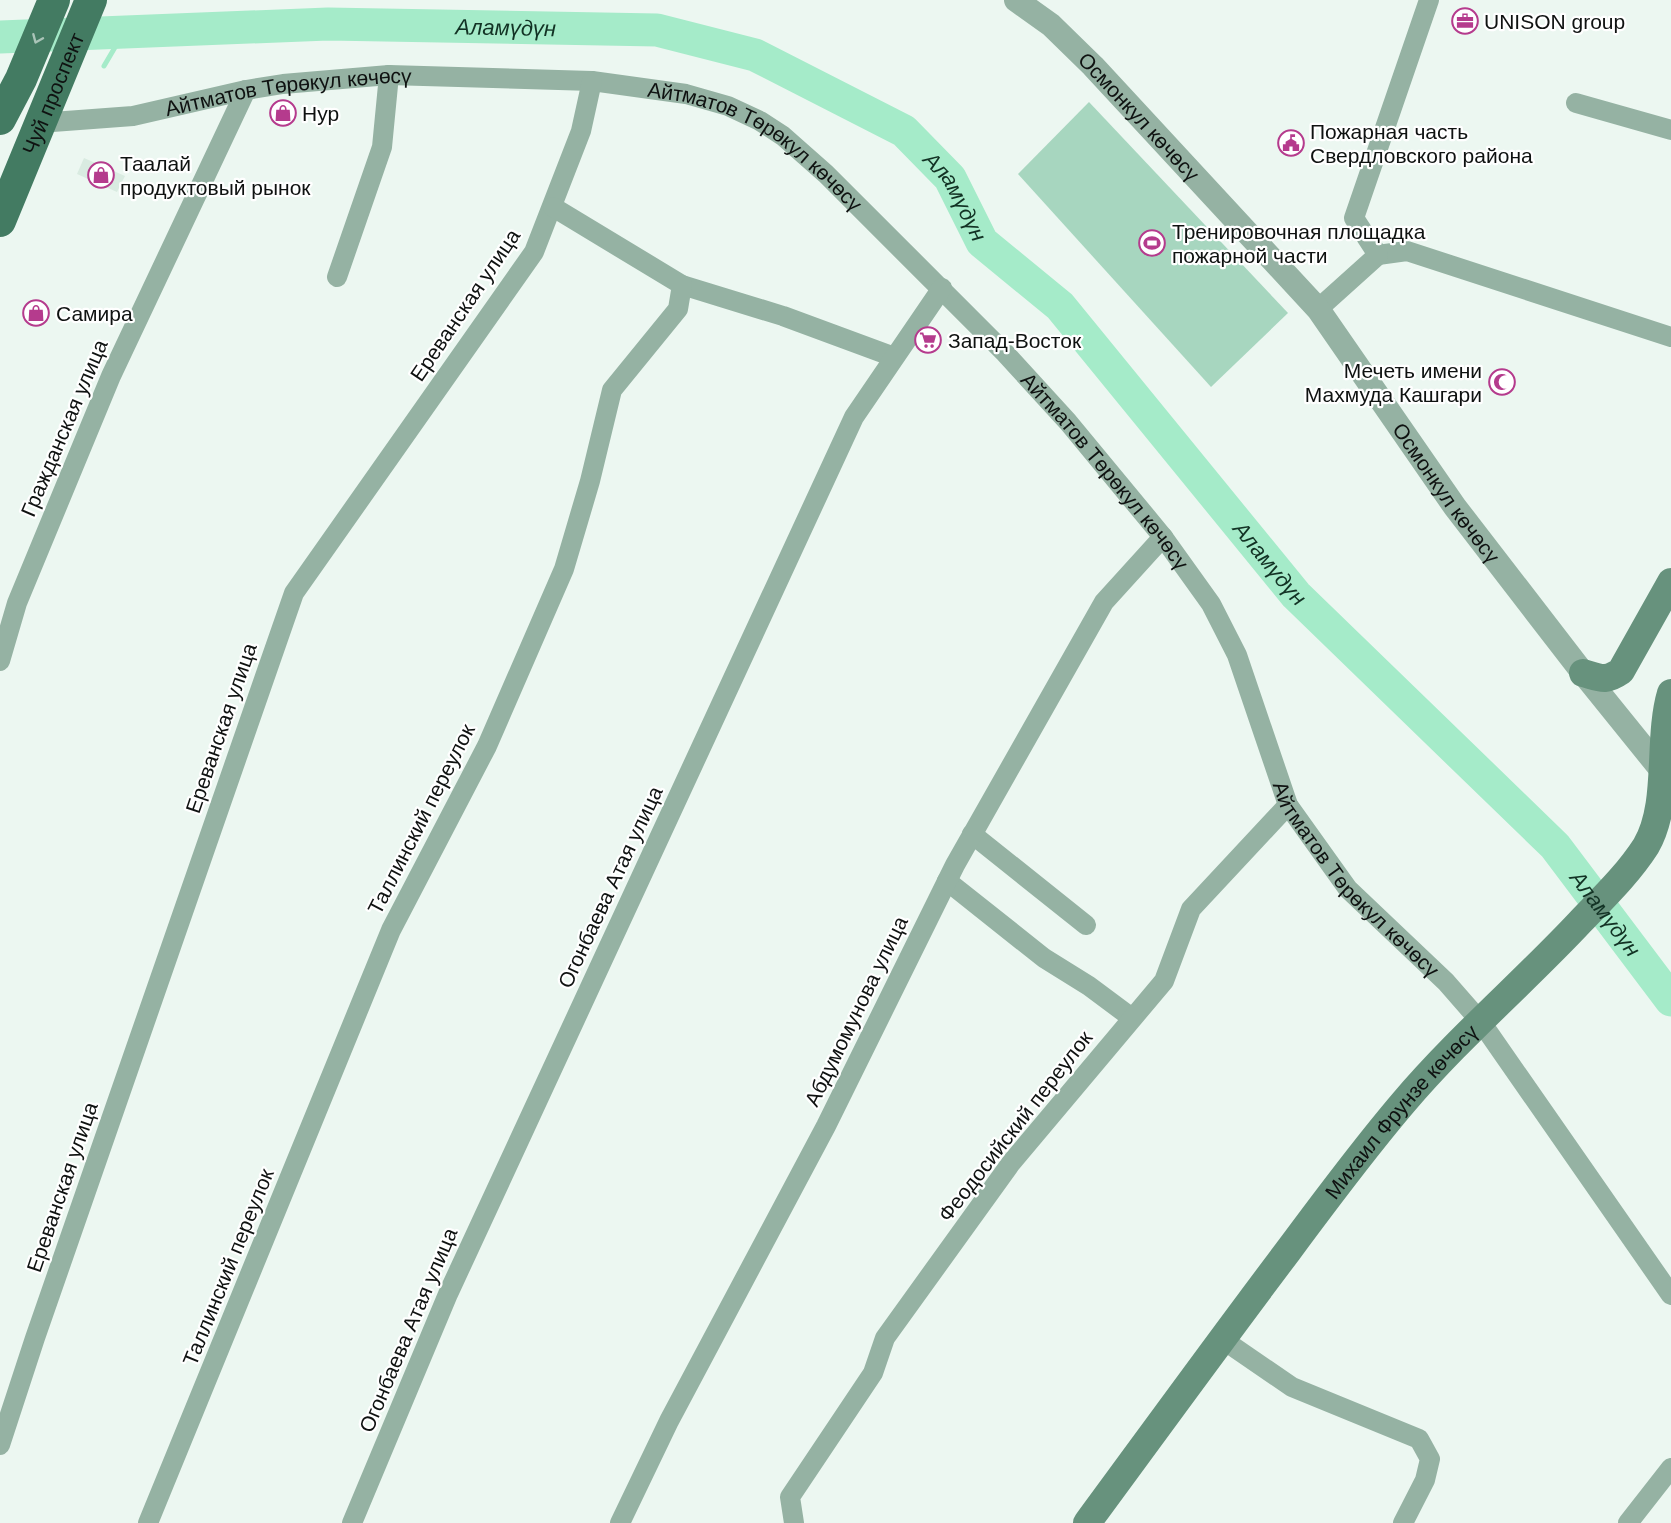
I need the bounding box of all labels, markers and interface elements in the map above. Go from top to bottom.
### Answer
office icon: UNISON group [1450,6,1480,36]
place label: UNISON group [1484,10,1625,33]
water label: Аламүдүн [453,14,556,41]
street label: Чуй проспект [17,29,88,158]
one-way arrow [32,33,44,44]
street label: Осмонкул көчөсү [1074,47,1205,185]
street label: Айтматов Төрөкул көчөсү [163,63,412,120]
street label: Айтматов Төрөкул көчөсү [646,77,867,215]
shop icon: Нур [268,98,298,128]
place label: Нур [302,102,339,125]
place label: Пожарная часть Свердловского района [1310,120,1533,167]
public building icon: Пожарная часть Свердловского района [1276,128,1306,158]
water label: Аламүдүн [917,145,992,245]
place label: Таалай продуктовый рынок [120,152,311,199]
shop icon: Таалай продуктовый рынок [86,160,116,190]
place label: Тренировочная площадка пожарной части [1172,220,1426,267]
street label: Ереванская улица [406,224,525,385]
sports icon: Тренировочная площадка пожарной части [1137,228,1167,258]
shop icon: Самира [21,298,51,328]
place label: Самира [56,302,133,325]
supermarket icon: Запад-Восток [913,325,943,355]
place label: Запад-Восток [948,329,1082,352]
street label: Гражданская улица [16,336,112,520]
place label: Мечеть имени Махмуда Кашгари [1305,359,1482,406]
mosque icon: Мечеть имени Махмуда Кашгари [1487,367,1517,397]
street label: Айтматов Төрөкул көчөсү [1017,368,1194,574]
street label: Осмонкул көчөсү [1389,418,1505,567]
water label: Аламүдүн [1227,515,1311,610]
street label: Ереванская улица [181,640,261,816]
street label: Таллинский переулок [363,720,479,918]
street label: Айтматов Төрөкул көчөсү [1269,778,1444,981]
street label: Огонбаева Атая улица [553,782,667,991]
water label: Аламүдүн [1564,864,1646,961]
street label: Абдумомунова улица [800,912,912,1110]
street label: Михаил Фрунзе көчөсү [1320,1019,1482,1203]
street label: Феодосийский переулок [934,1026,1097,1226]
street label: Ереванская улица [22,1099,102,1275]
street label: Таллинский переулок [178,1165,278,1369]
street label: Огонбаева Атая улица [354,1224,462,1436]

